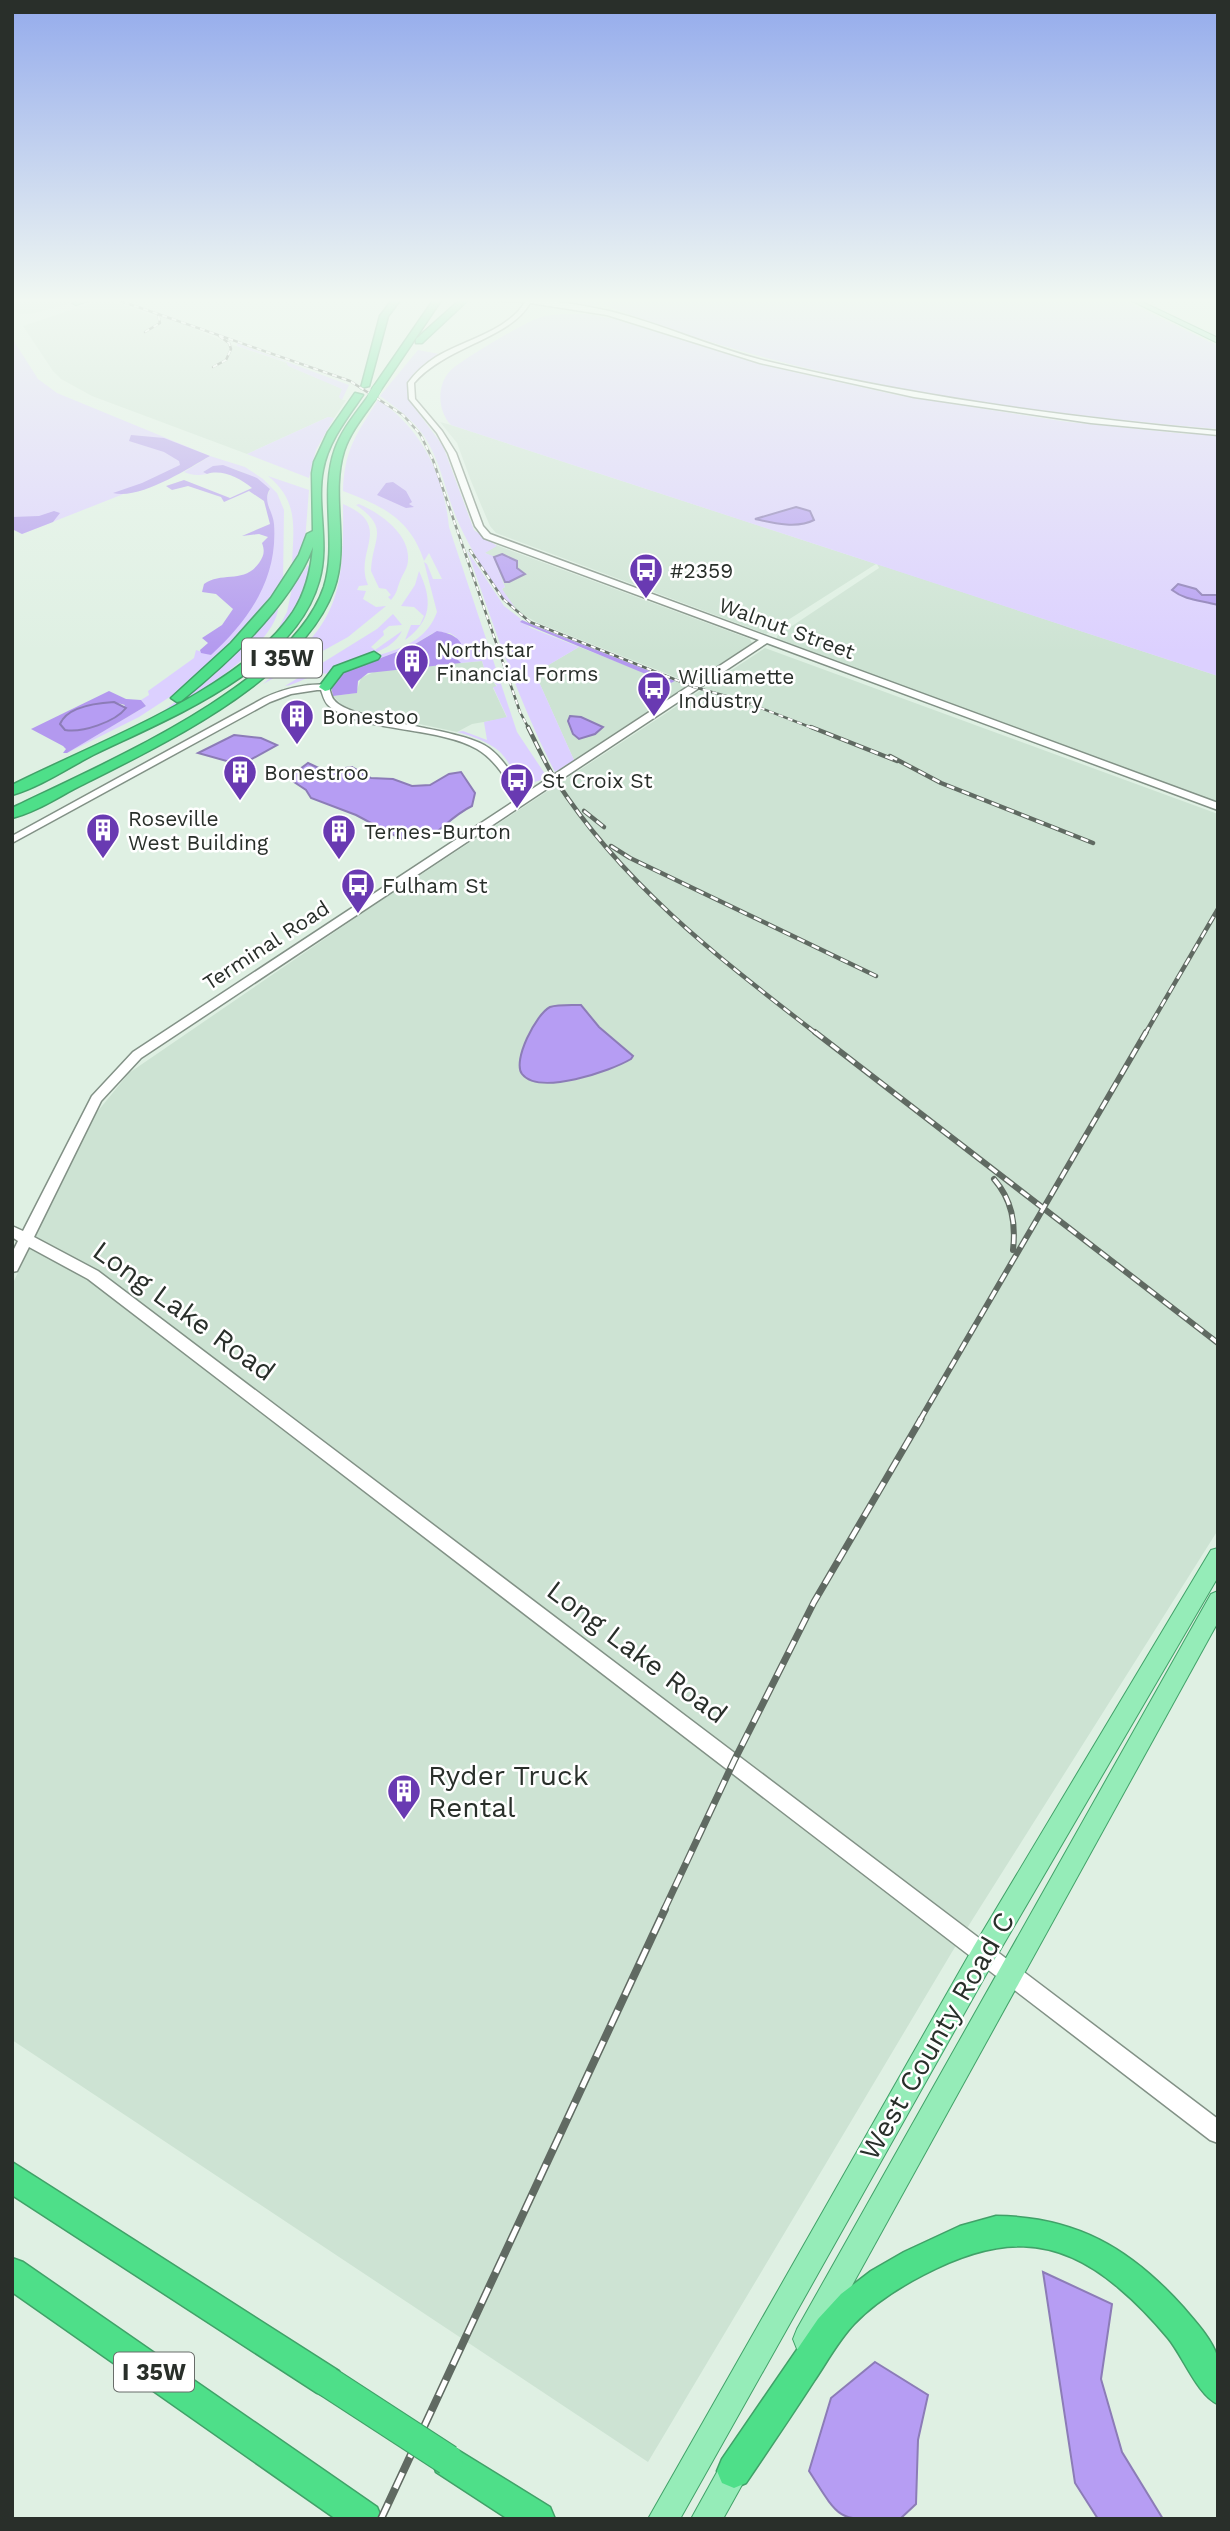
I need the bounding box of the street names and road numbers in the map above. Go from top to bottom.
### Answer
street label: Walnut Street [716,592,859,664]
road number: I 35W [242,638,322,678]
street label: Terminal Road [198,895,334,995]
street label: Long Lake Road [87,1234,281,1388]
street label: Long Lake Road [540,1574,734,1730]
street label: West County Road C [853,1906,1021,2166]
road number: I 35W [114,2352,194,2392]

